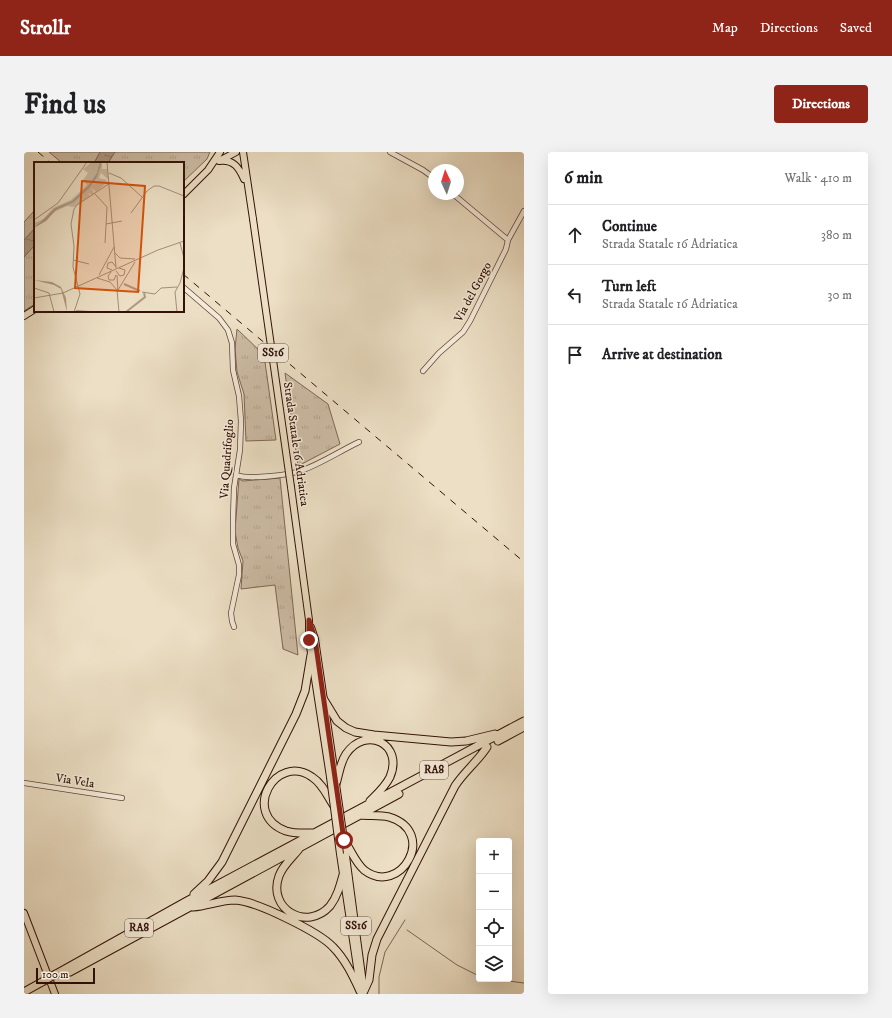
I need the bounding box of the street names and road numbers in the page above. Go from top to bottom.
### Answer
street label: Via del Gorgo [450,259,495,325]
road number: SS16 [258,344,288,362]
street label: Strada Statale 16 Adriatica [280,381,312,508]
street label: Via Quadrifoglio [217,419,237,500]
road number: RA8 [420,761,448,779]
street label: Via Vela [54,770,96,792]
road number: SS16 [341,917,371,935]
road number: RA8 [125,919,153,937]

